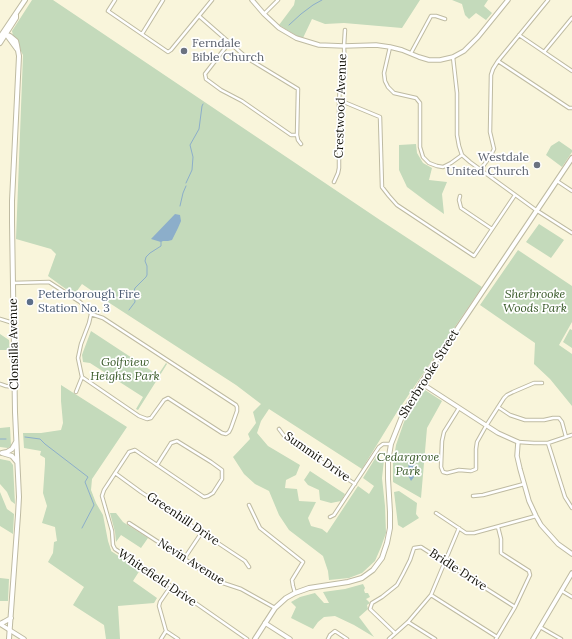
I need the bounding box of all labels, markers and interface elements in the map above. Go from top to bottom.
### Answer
place label: Ferndale Bible Church [192,37,264,65]
marker: Ferndale Bible Church [179,46,189,56]
street label: Crestwood Avenue [332,53,350,159]
place label: Westdale United Church [446,151,529,179]
marker: Westdale United Church [532,160,542,170]
place label: Peterborough Fire Station No. 3 [38,288,140,316]
park label: Sherbrooke Woods Park [503,288,567,316]
marker: Peterborough Fire Station No. 3 [25,297,35,307]
street label: Clonsilla Avenue [6,298,22,390]
street label: Sherbrooke Street [396,327,462,421]
park label: Golfview Heights Park [90,356,160,384]
street label: Summit Drive [281,429,353,485]
park label: Cedargrove Park [377,451,439,479]
street label: Greenhill Drive [144,489,222,549]
street label: Nevin Avenue [155,536,227,588]
street label: Whitefield Drive [115,546,199,610]
street label: Bridle Drive [426,546,490,594]

